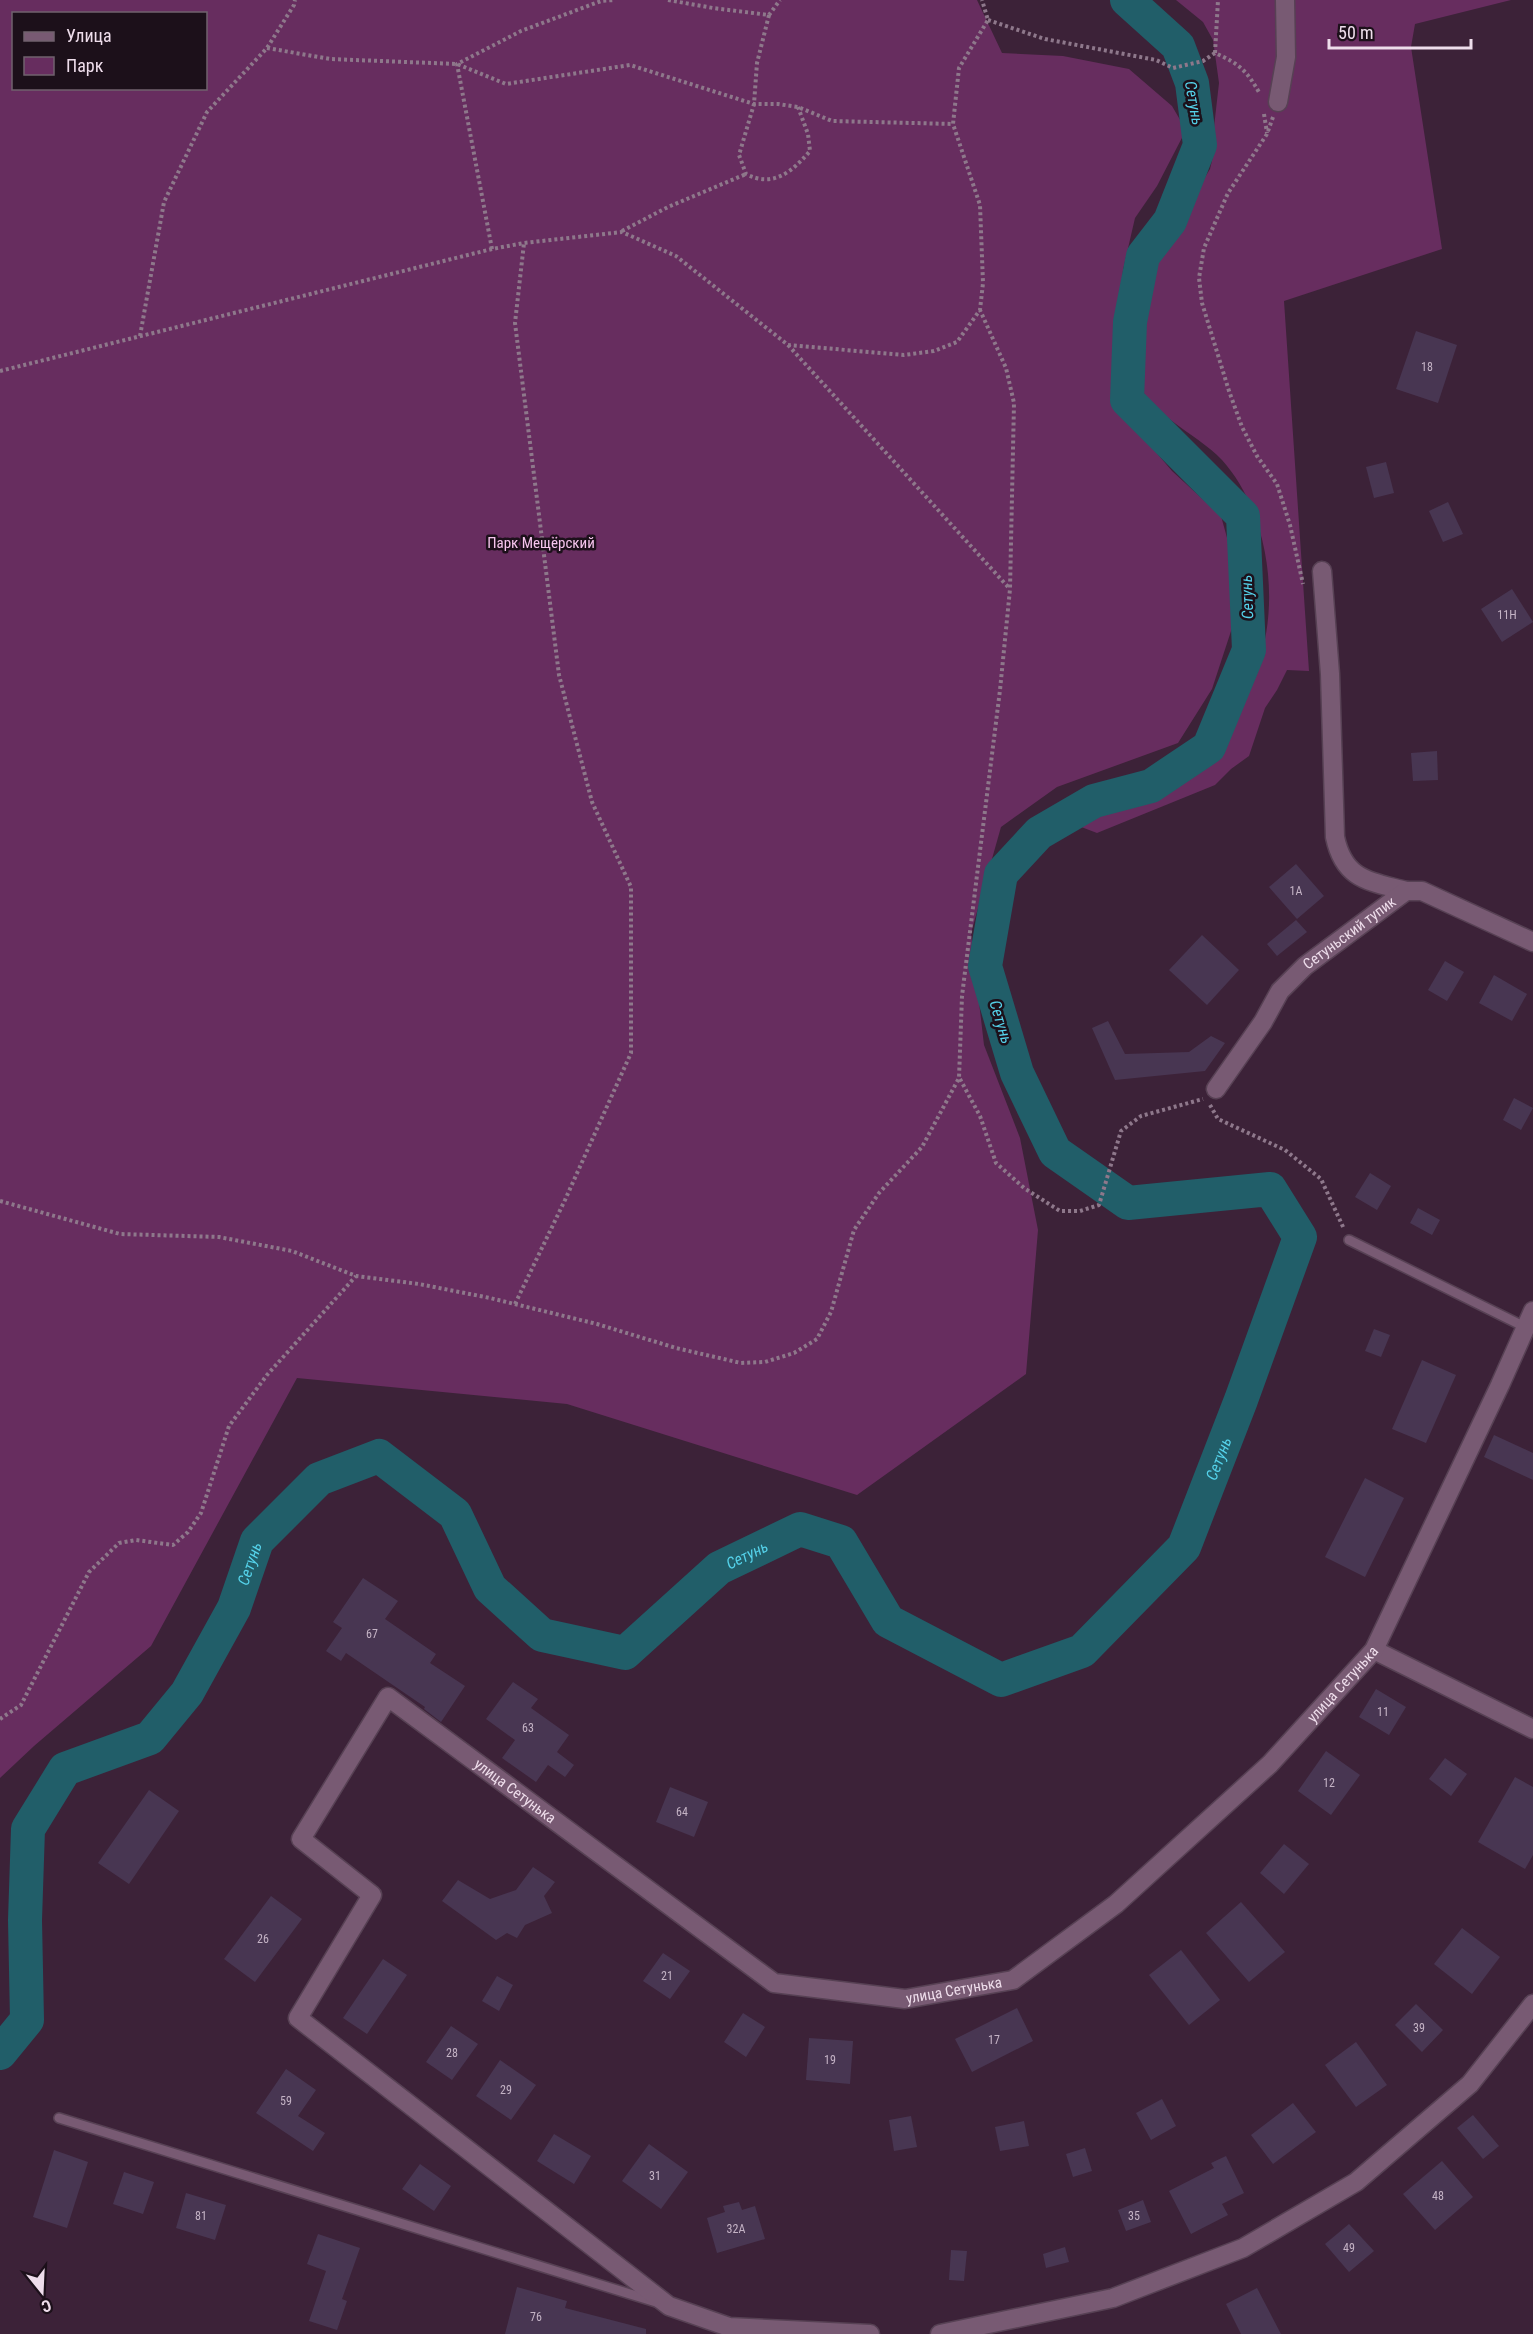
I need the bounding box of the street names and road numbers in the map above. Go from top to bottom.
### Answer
street label: Сетуньский тупик [1300,893,1399,973]
street label: улица Сетунька [1303,1642,1382,1726]
street label: улица Сетунька [471,1755,559,1827]
street label: улица Сетунька [905,1973,1003,2008]

